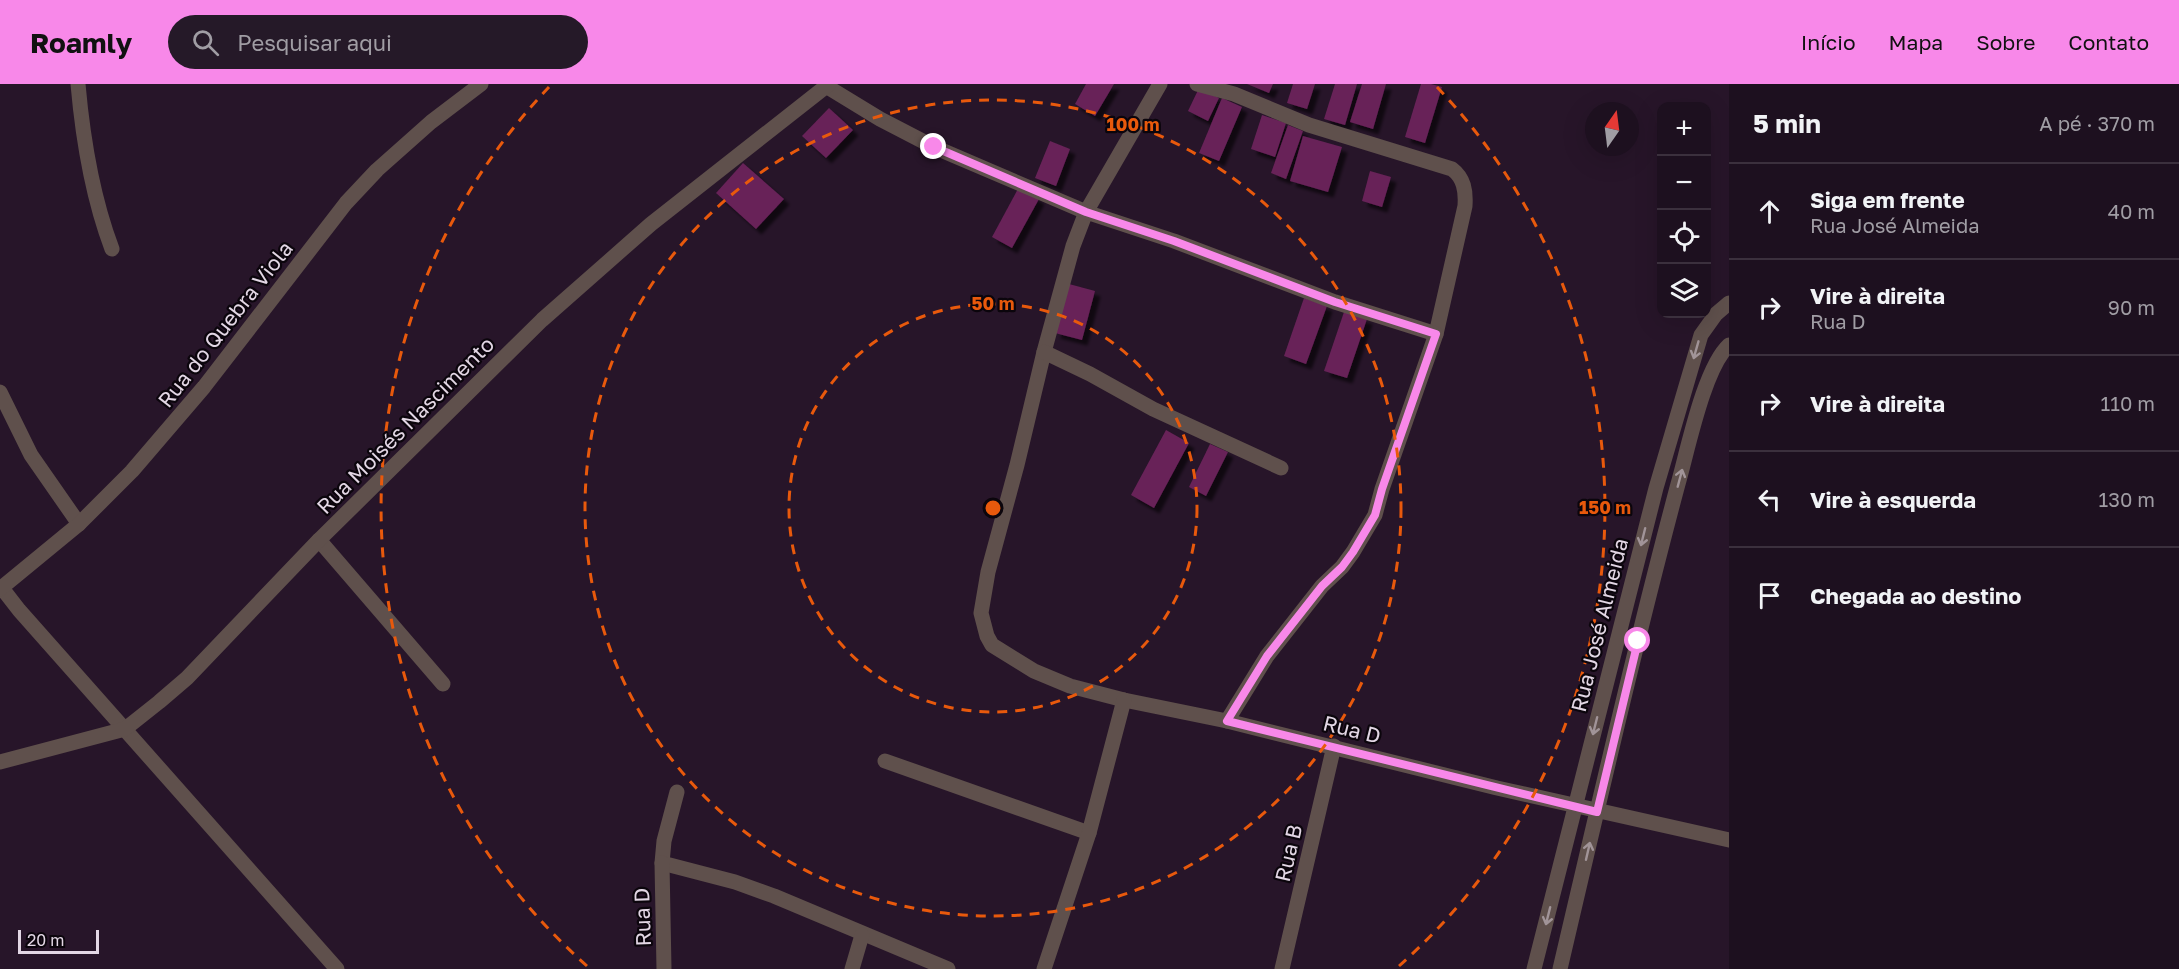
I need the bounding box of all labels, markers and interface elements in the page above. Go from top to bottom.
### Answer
search box [168,15,588,69]
text: Roamly [30,26,132,59]
icon: search [189,26,222,59]
text: Pesquisar aqui [237,29,392,56]
text: Início [1801,29,1856,55]
text: Mapa [1889,29,1943,55]
text: Sobre [1976,29,2035,55]
text: Contato [2068,29,2149,55]
north arrow [1585,102,1639,156]
map controls [1657,102,1711,318]
button: + [1657,102,1711,156]
text: 5 min [1753,108,1821,139]
text: A pé · 370 m [2039,111,2155,135]
text: 100 m [1107,113,1159,135]
route end [920,133,946,159]
button: − [1657,156,1711,210]
text: Siga em frente [1810,186,1965,213]
icon: ahead [1753,195,1786,228]
text: 40 m [2108,199,2155,223]
button: locate [1657,210,1711,264]
text: Rua José Almeida [1810,213,1980,237]
street label: Rua do Quebra Viola [152,236,298,412]
button: layers [1657,264,1711,318]
text: Vire à direita [1810,282,1945,309]
icon: right [1753,291,1786,324]
text: 50 m [972,292,1014,314]
text: 90 m [2108,295,2155,319]
text: Rua D [1810,309,1866,333]
street label: Rua Moisés Nascimento [311,331,499,519]
one-way arrow [1690,340,1701,359]
icon: right [1753,387,1786,420]
text: Vire à direita [1810,390,1945,417]
text: 110 m [2101,391,2155,415]
one-way arrow [1675,469,1686,488]
icon: left [1753,483,1786,516]
text: Vire à esquerda [1810,486,1976,513]
text: 130 m [2099,487,2155,511]
text: 150 m [1579,496,1631,518]
centre of rings [983,498,1003,518]
one-way arrow [1637,527,1649,546]
street label: Rua José Almeida [1565,535,1633,715]
icon: arrive [1753,579,1786,612]
text: Chegada ao destino [1810,582,2022,609]
route start [1624,627,1650,653]
street label: Rua D [1321,709,1383,749]
one-way arrow [1589,717,1601,736]
street label: Rua B [1269,822,1307,884]
one-way arrow [1582,842,1594,861]
street label: Rua D [628,887,656,947]
one-way arrow [1542,906,1554,925]
scale bar [18,927,99,954]
text: 20 m [27,930,64,950]

